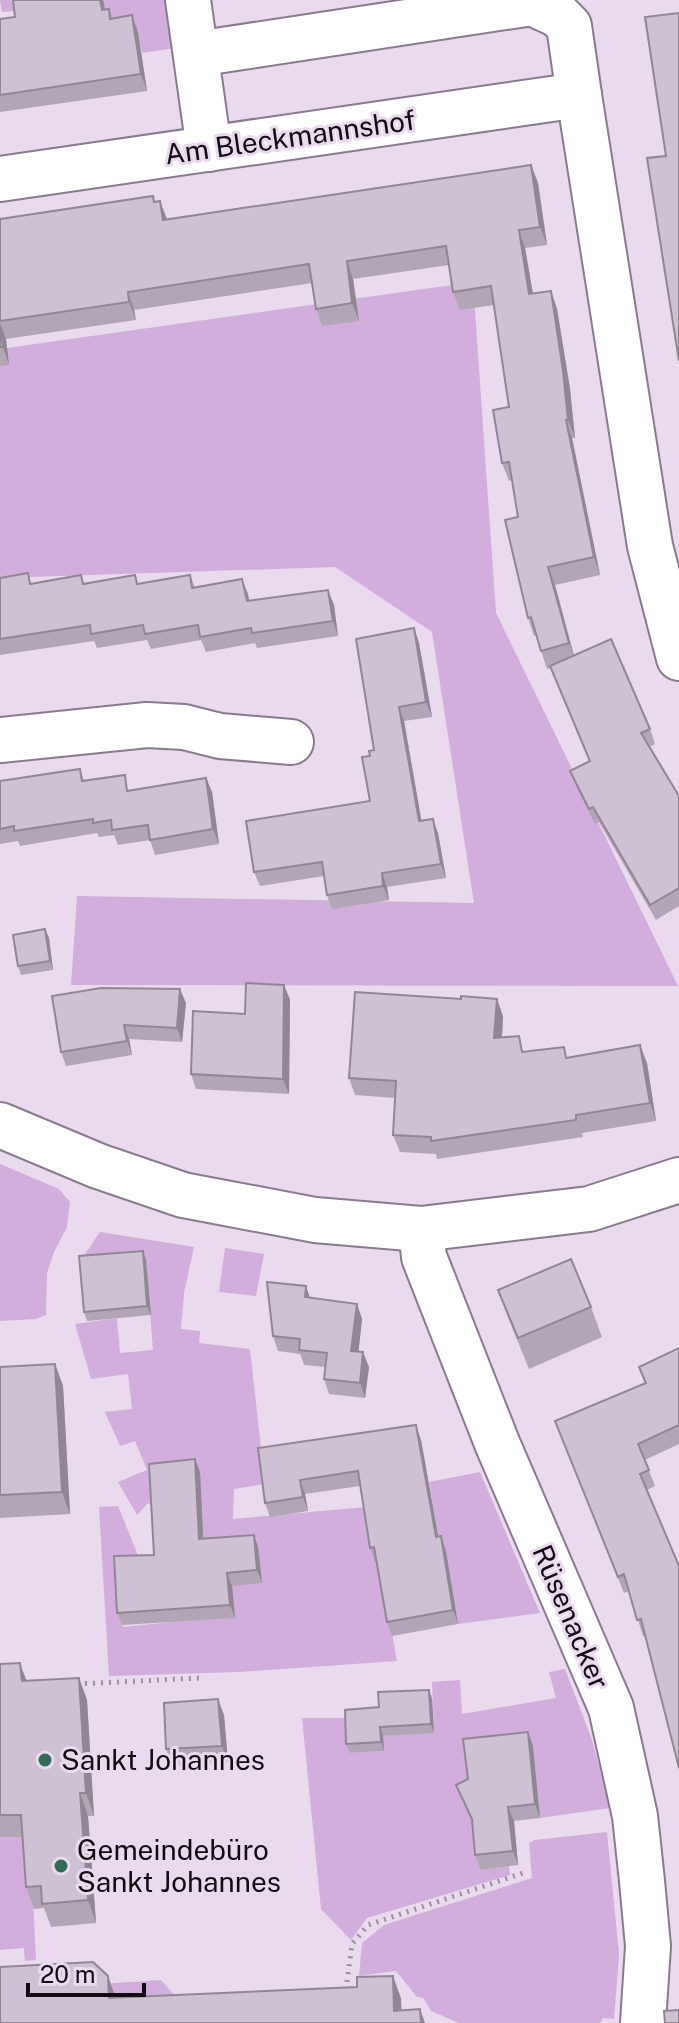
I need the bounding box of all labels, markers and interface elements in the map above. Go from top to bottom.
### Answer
street label: Am Bleckmannshof [163,103,417,170]
street label: Rüsenacker [526,1540,617,1694]
place label: Sankt Johannes [61,1743,265,1776]
marker: Sankt Johannes [36,1751,54,1769]
place label: Gemeindebüro Sankt Johannes [77,1833,281,1898]
marker: Gemeindebüro Sankt Johannes [52,1857,70,1875]
scale bar [28,1947,144,1997]
text: 20 m [40,1960,96,1988]

